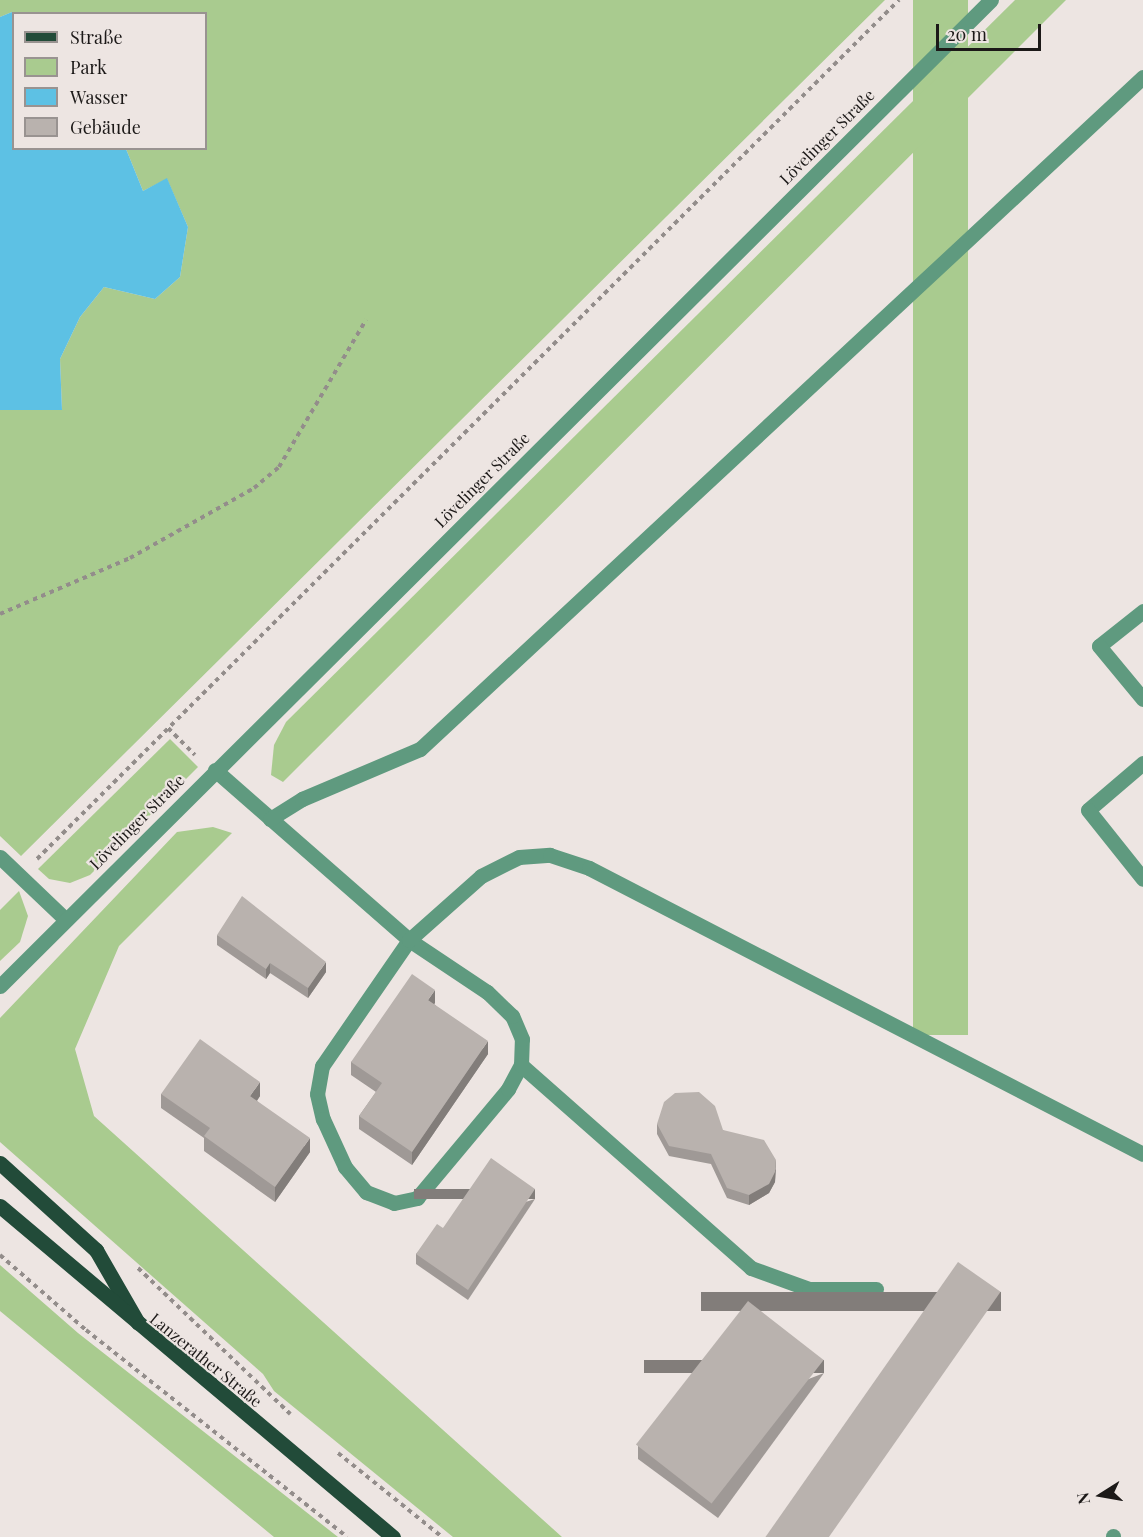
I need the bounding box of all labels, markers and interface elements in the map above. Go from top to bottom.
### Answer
legend [12,12,207,150]
scale bar [939,12,1044,50]
text: 20 m [947,22,987,46]
text: Straße [70,25,123,49]
text: Park [70,55,107,79]
text: Wasser [70,85,128,109]
street label: Lövelinger Straße [775,85,879,189]
text: Gebäude [70,115,141,139]
street label: Lövelinger Straße [430,428,534,532]
street label: Lövelinger Straße [85,770,189,874]
street label: Lanzerather Straße [146,1309,266,1411]
north arrow [1071,1465,1131,1525]
text: N [1071,1491,1094,1506]

